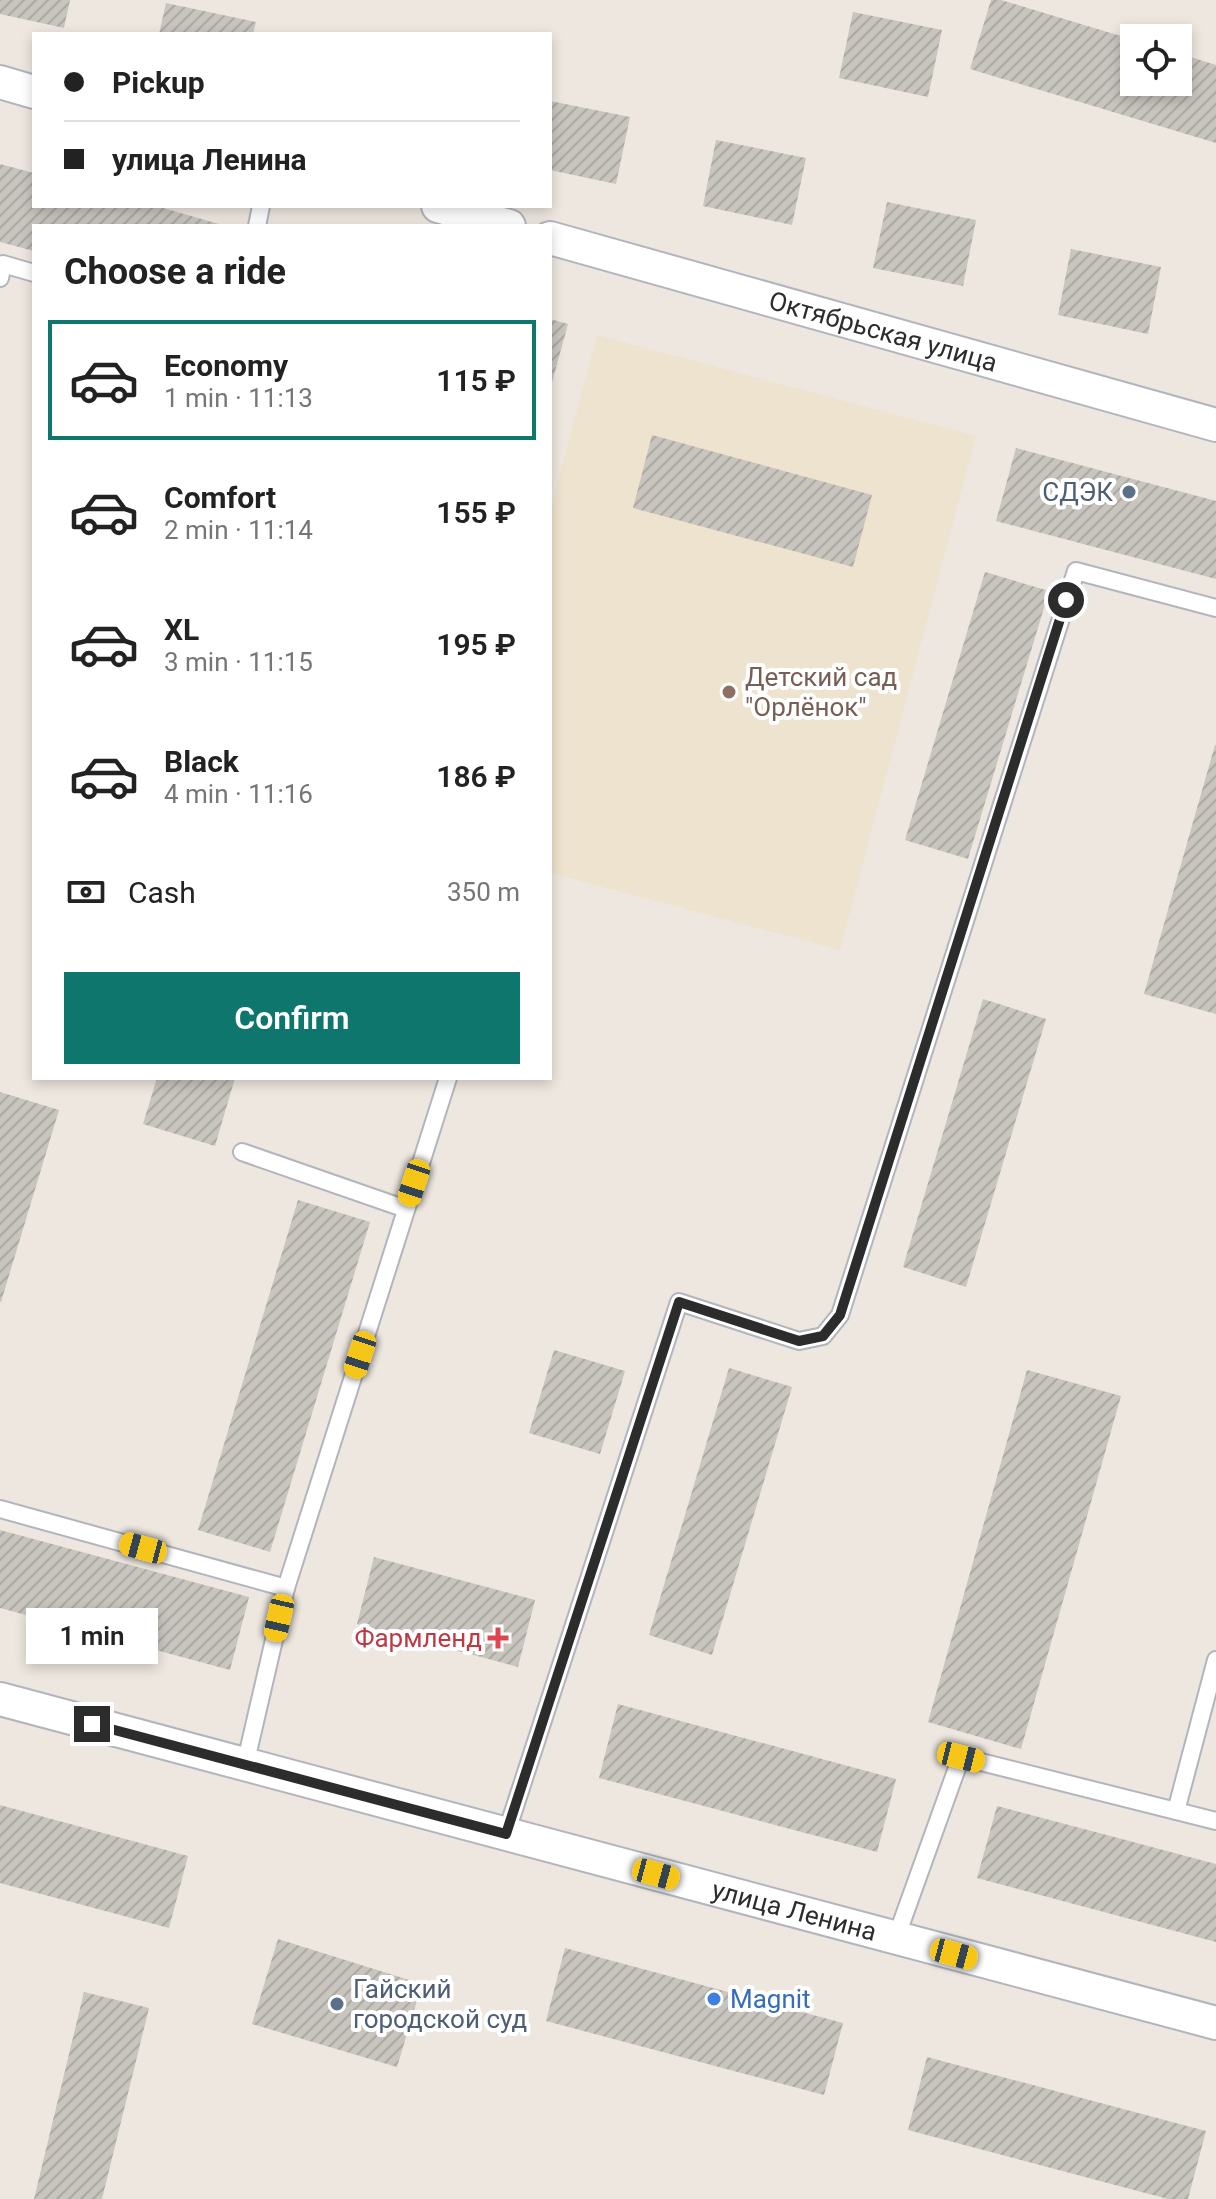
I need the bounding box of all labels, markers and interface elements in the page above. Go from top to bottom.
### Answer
map controls [1120,24,1192,96]
button: locate [1120,24,1192,96]
text: Pickup [112,65,205,100]
text: улица Ленина [112,142,307,177]
text: Choose a ride [64,251,286,293]
street label: Октябрьская улица [766,285,1001,378]
icon: car [68,344,140,416]
text: Economy [164,348,288,383]
text: 115 ₽ [436,363,516,398]
text: 1 min · 11:13 [164,383,313,413]
icon: car [68,476,140,548]
place label: СДЭК [1042,477,1113,507]
text: Comfort [164,480,276,515]
marker: СДЭК [1120,483,1138,501]
text: 155 ₽ [436,495,516,530]
text: 2 min · 11:14 [164,515,313,545]
route start [1048,582,1084,618]
icon: car [68,608,140,680]
text: XL [164,612,199,647]
text: 195 ₽ [436,627,516,662]
text: 3 min · 11:15 [164,647,313,677]
place label: Детский сад "Орлёнок" [745,662,897,722]
marker: Детский сад "Орлёнок" [720,683,738,701]
icon: car [68,740,140,812]
text: Black [164,744,239,779]
text: 186 ₽ [436,759,516,794]
text: 4 min · 11:16 [164,779,313,809]
icon: cash [64,870,108,914]
text: Cash [128,875,196,910]
text: 350 m [447,877,520,907]
button: Confirm [64,972,520,1064]
car [395,1156,433,1210]
car [341,1328,379,1382]
car [117,1530,169,1566]
car [262,1592,296,1644]
callout: 1 min [26,1608,158,1664]
text: 1 min [59,1621,125,1651]
place label: Фармленд [354,1623,482,1653]
marker: Фармленд [489,1629,507,1647]
route end [74,1706,110,1742]
car [935,1740,987,1774]
car [630,1856,682,1892]
street label: улица Ленина [709,1874,880,1947]
car [928,1936,980,1972]
place label: Гайский городской суд [353,1974,527,2034]
place label: Magnit [730,1984,811,2014]
marker: Magnit [705,1990,723,2008]
marker: Гайский городской суд [328,1995,346,2013]

